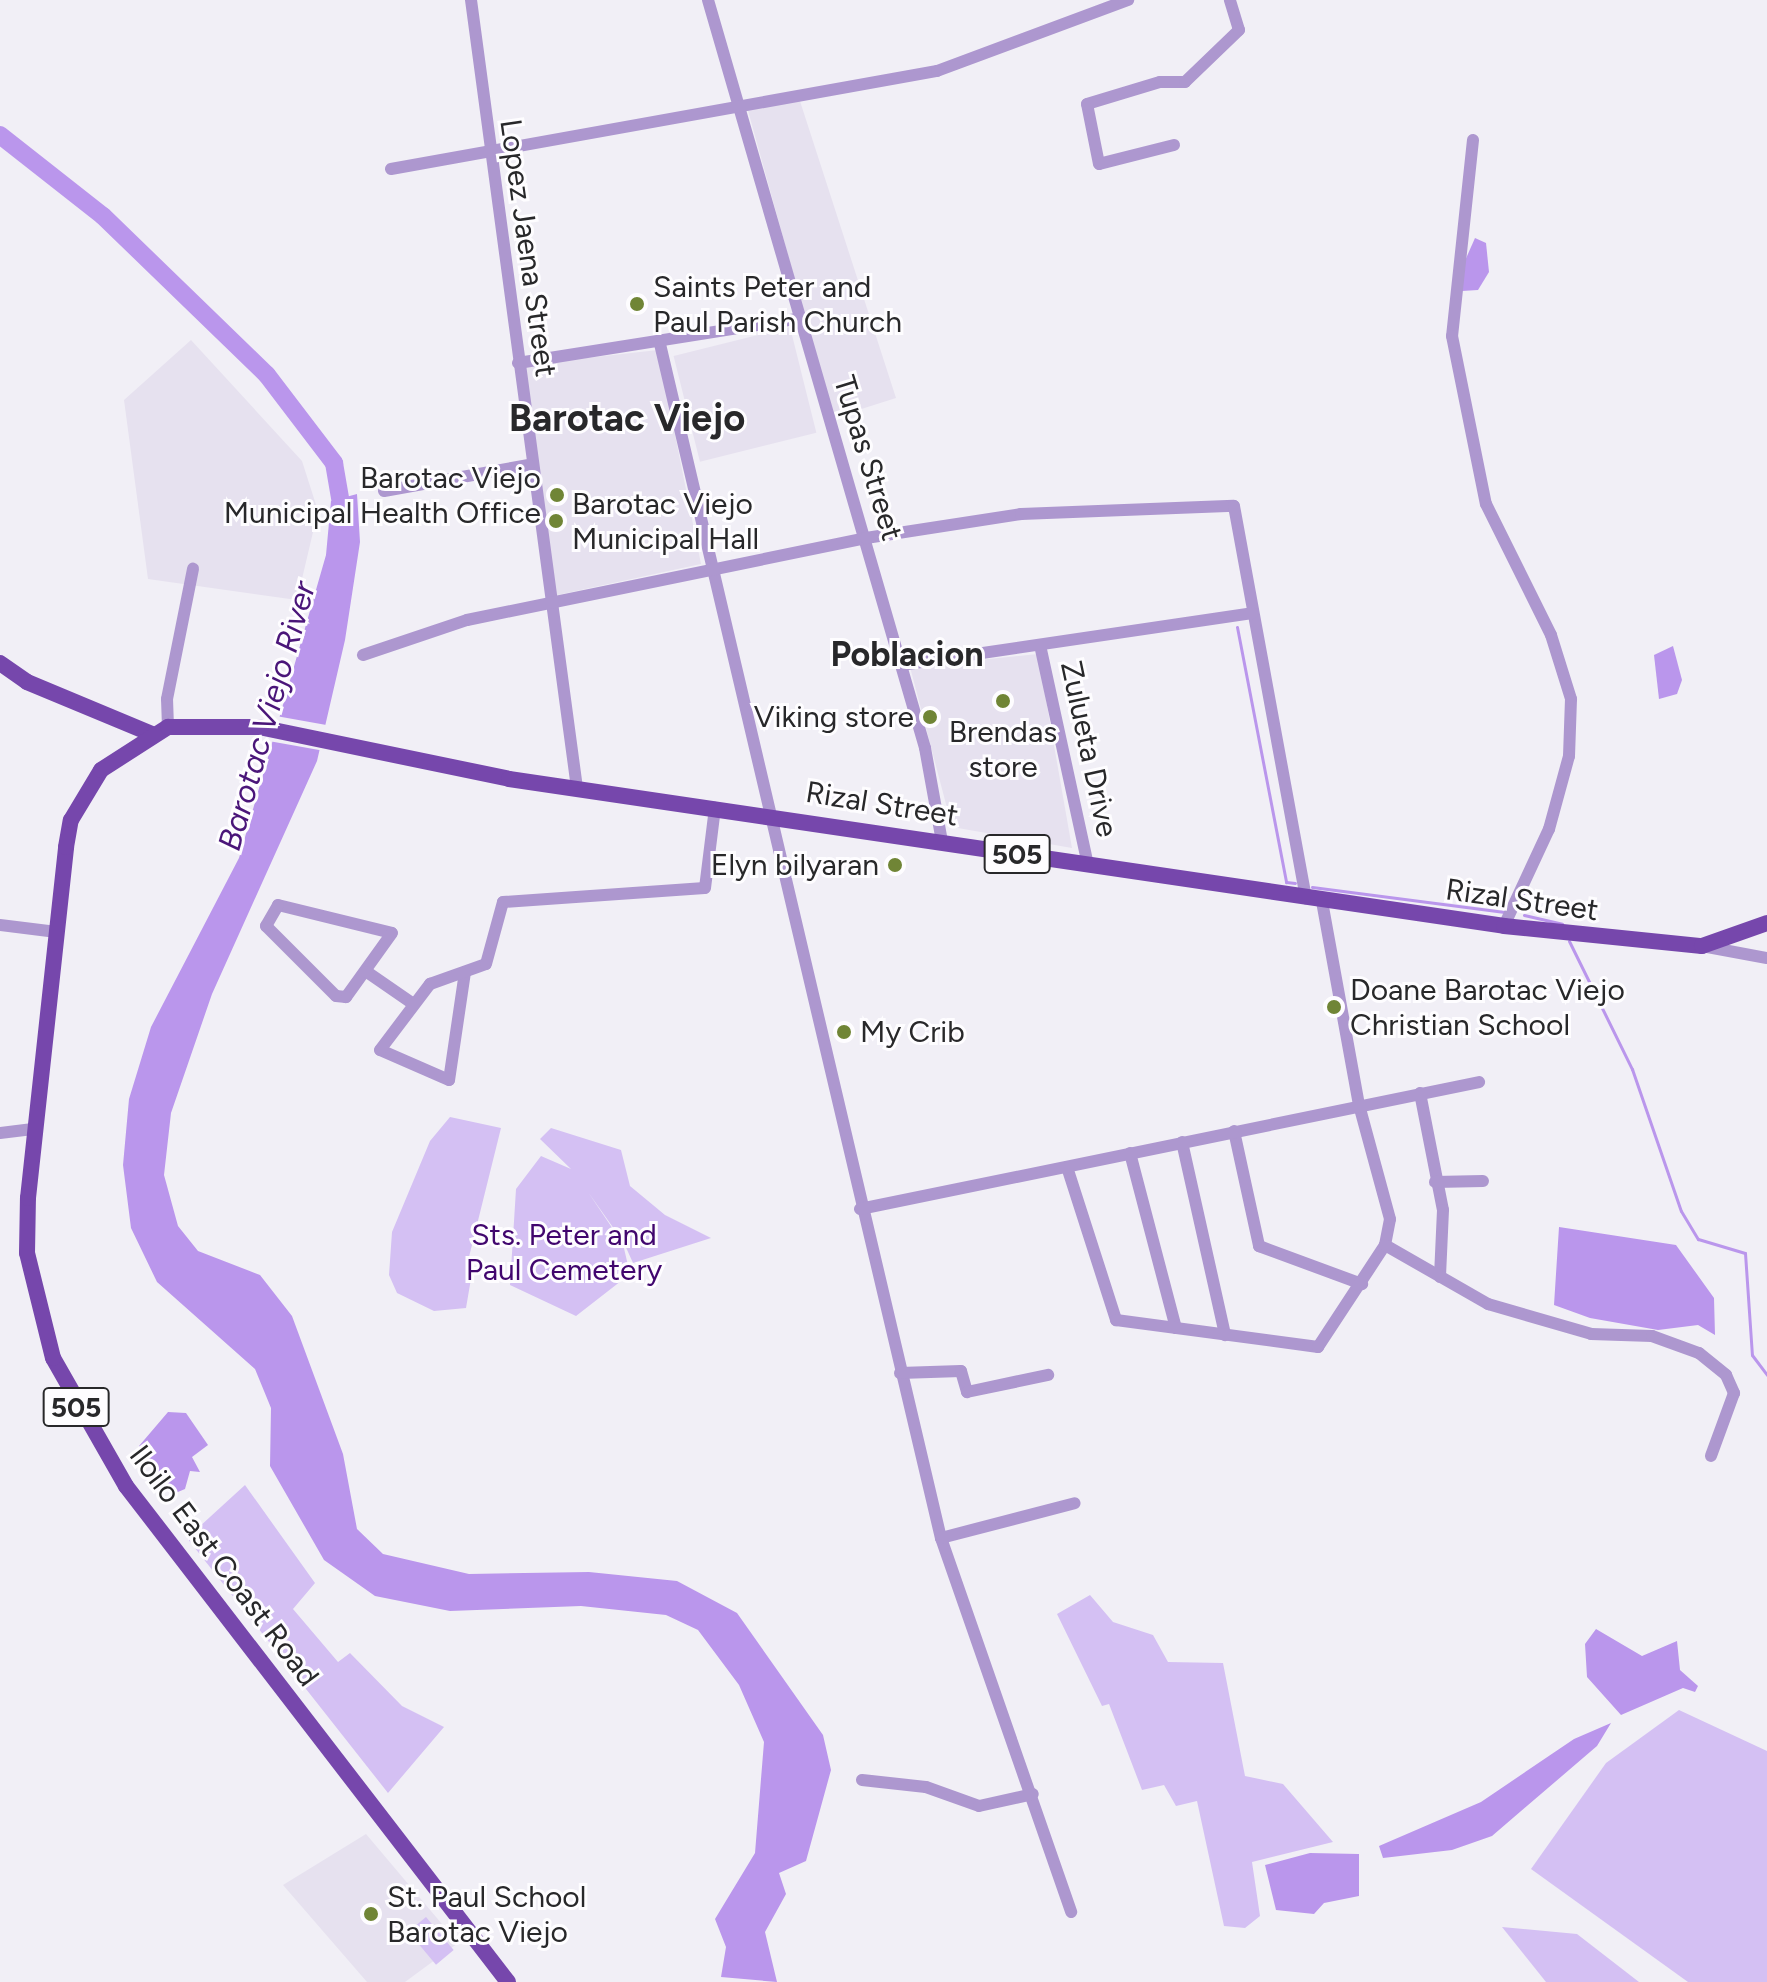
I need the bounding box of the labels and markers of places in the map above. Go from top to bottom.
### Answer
place label: Saints Peter and Paul Parish Church [653,269,902,340]
marker: Saints Peter and Paul Parish Church [628,295,646,313]
place label: Barotac Viejo Municipal Health Office [224,460,541,530]
marker: Barotac Viejo Municipal Health Office [548,486,566,504]
place label: Barotac Viejo Municipal Hall [572,486,759,556]
marker: Barotac Viejo Municipal Hall [547,512,565,530]
marker: Brendas store [994,692,1012,710]
place label: Viking store [754,699,914,735]
marker: Viking store [921,708,939,726]
place label: Brendas store [949,714,1057,784]
place label: Elyn bilyaran [711,847,879,883]
marker: Elyn bilyaran [886,856,904,874]
place label: Doane Barotac Viejo Christian School [1350,972,1625,1042]
marker: Doane Barotac Viejo Christian School [1325,998,1343,1016]
place label: My Crib [860,1014,965,1050]
marker: My Crib [835,1023,853,1041]
place label: St. Paul School Barotac Viejo [387,1879,586,1950]
marker: St. Paul School Barotac Viejo [362,1905,380,1923]

